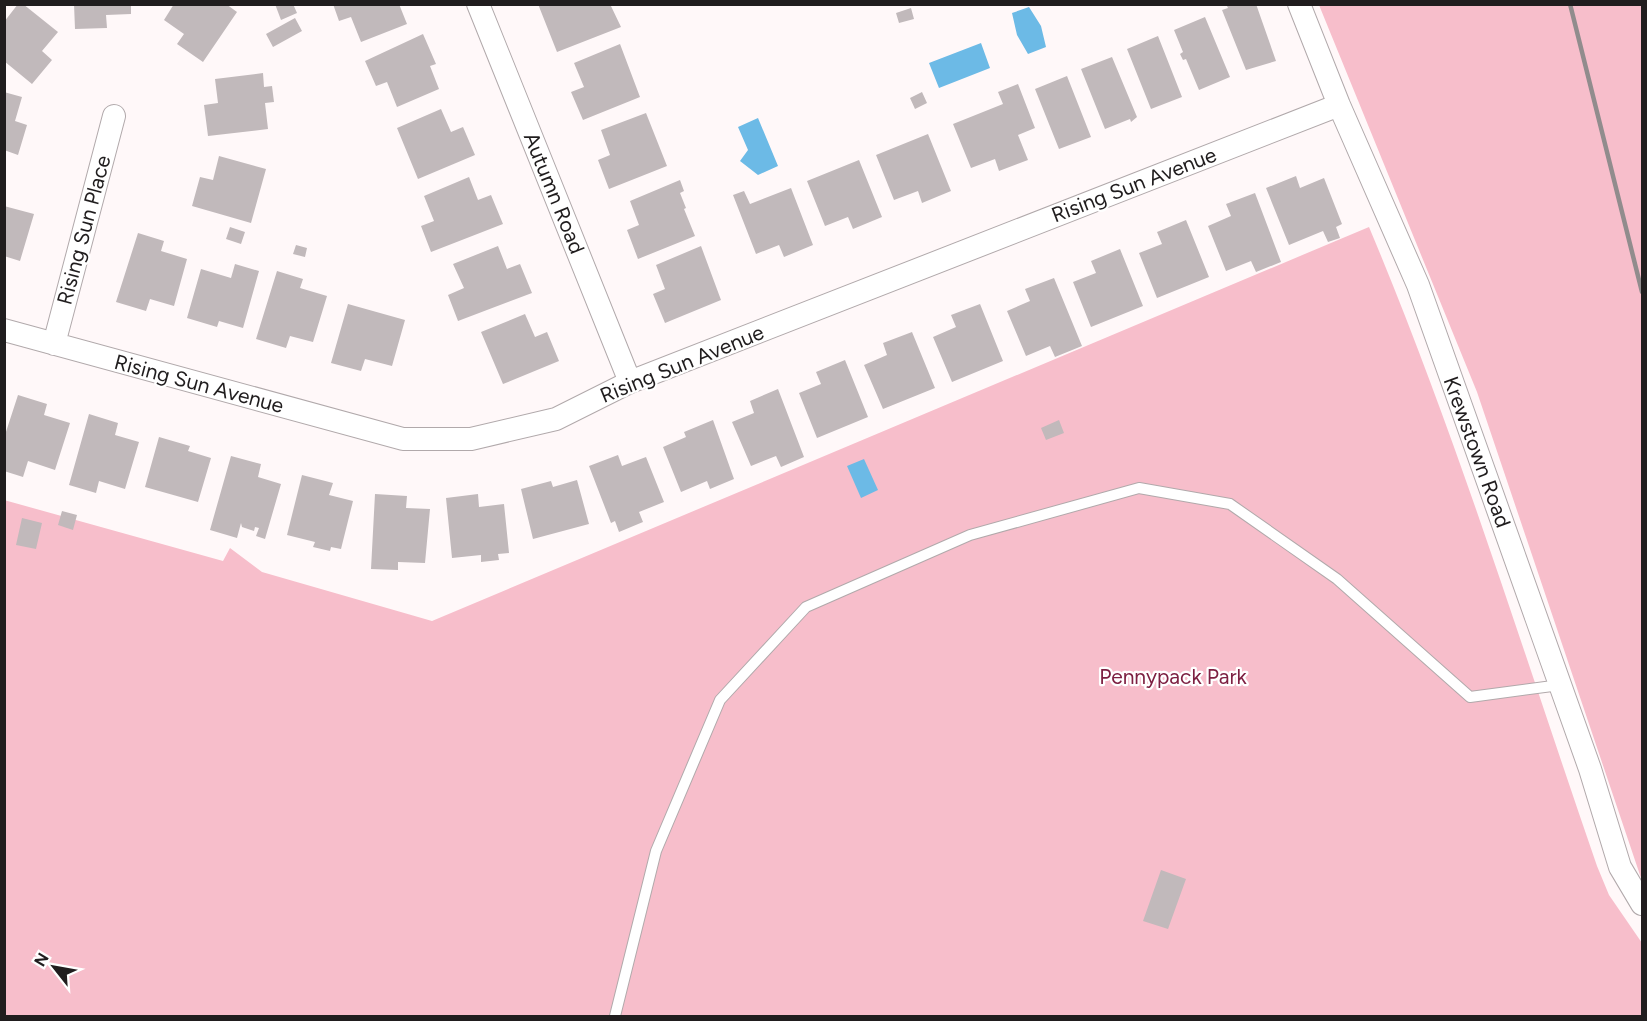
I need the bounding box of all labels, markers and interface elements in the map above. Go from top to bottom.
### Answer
street label: Autumn Road [519,128,590,257]
street label: Rising Sun Avenue [1048,142,1220,227]
street label: Rising Sun Place [52,152,115,307]
street label: Rising Sun Avenue [596,319,767,408]
street label: Rising Sun Avenue [112,349,287,418]
street label: Krewstown Road [1439,373,1516,531]
park label: Pennypack Park [1099,664,1248,689]
north arrow [24,937,84,997]
text: N [30,949,53,970]

